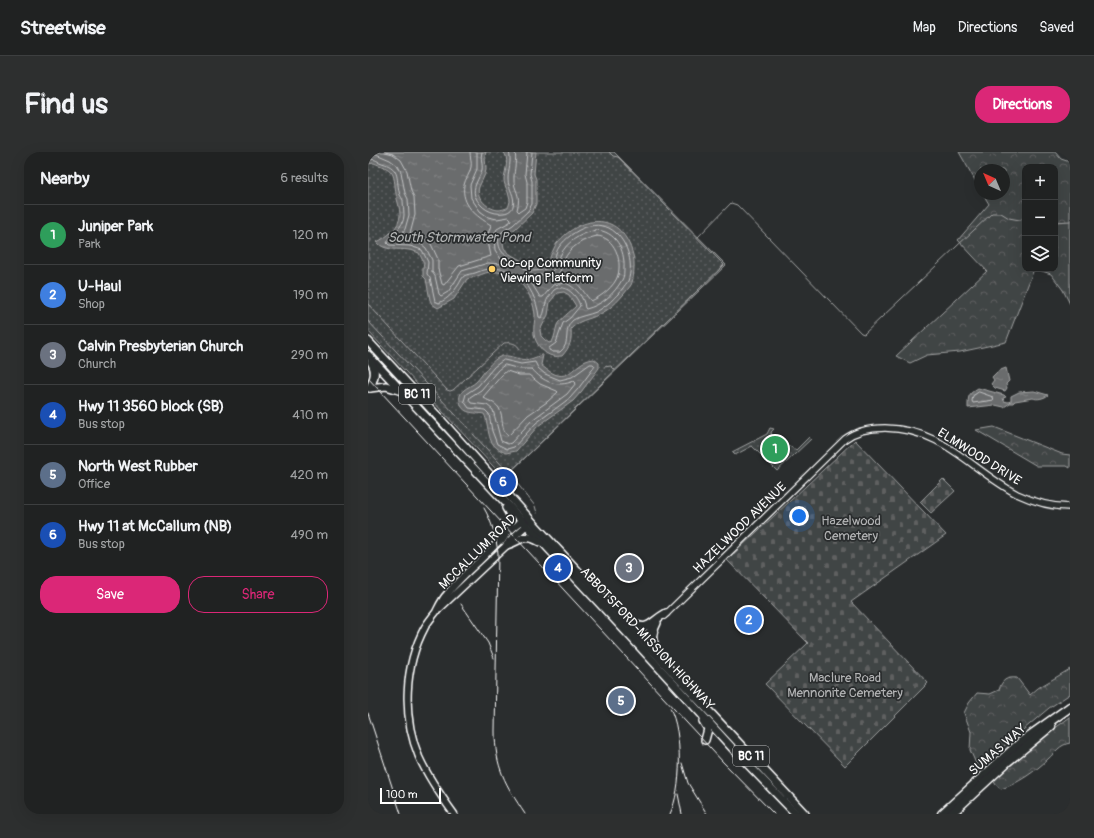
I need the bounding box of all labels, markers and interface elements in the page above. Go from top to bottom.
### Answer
text: Streetwise [20,16,106,40]
text: Map [913,19,936,36]
text: Directions [958,19,1017,36]
text: Saved [1039,19,1074,36]
button: Directions [975,86,1070,123]
text: Find us [24,87,108,122]
north arrow [974,164,1010,200]
map controls [1022,164,1058,272]
button: + [1022,164,1058,200]
text: Nearby [40,168,89,189]
text: 6 results [281,170,328,186]
button: − [1022,200,1058,236]
text: Juniper Park [78,217,153,236]
text: 1 [50,227,56,243]
text: 120 m [292,227,328,243]
water label: South Stormwater Pond [388,229,533,246]
text: Park [78,236,101,252]
button: layers [1022,236,1058,272]
place label: Co-op Community Viewing Platform [500,255,602,286]
marker: Co-op Community Viewing Platform [487,264,497,274]
text: U-Haul [78,277,122,296]
text: 2 [49,287,57,303]
text: 190 m [293,287,328,303]
text: Shop [78,296,105,312]
text: Calvin Presbyterian Church [78,337,243,356]
text: 3 [49,347,57,363]
text: 290 m [291,347,328,363]
text: Church [78,356,116,372]
road number: BC 11 [399,384,435,404]
text: Hwy 11 3560 block (SB) [78,397,224,416]
text: 4 [49,407,57,423]
text: 410 m [292,407,328,423]
text: Bus stop [78,416,125,432]
street label: ELMWOOD DRIVE [935,425,1025,489]
pin: 1 [762,434,788,464]
text: North West Rubber [78,457,198,476]
text: 5 [49,467,57,483]
text: 420 m [290,467,328,483]
pin: 6 [490,467,516,497]
text: Office [78,476,110,492]
street label: HAZELWOOD AVENUE [690,479,790,577]
your location [789,506,809,526]
street label: MCCALLUM ROAD [436,511,520,593]
park label: Hazelwood Cemetery [821,513,881,544]
text: Hwy 11 at McCallum (NB) [78,517,232,536]
text: 6 [49,527,57,543]
text: 490 m [291,527,328,543]
text: Bus stop [78,536,125,552]
pin: 4 [545,553,571,583]
pin: 3 [616,553,642,583]
street label: ABBOTSFORD-MISSION HIGHWAY [577,564,718,714]
button: Save [40,576,180,613]
button: Share [188,576,328,613]
pin: 2 [736,605,762,635]
park label: Maclure Road Mennonite Cemetery [787,670,903,701]
pin: 5 [608,686,634,716]
street label: SUMAS WAY [966,720,1030,779]
road number: BC 11 [733,746,769,766]
scale bar [380,786,441,805]
text: 100 m [386,788,417,801]

